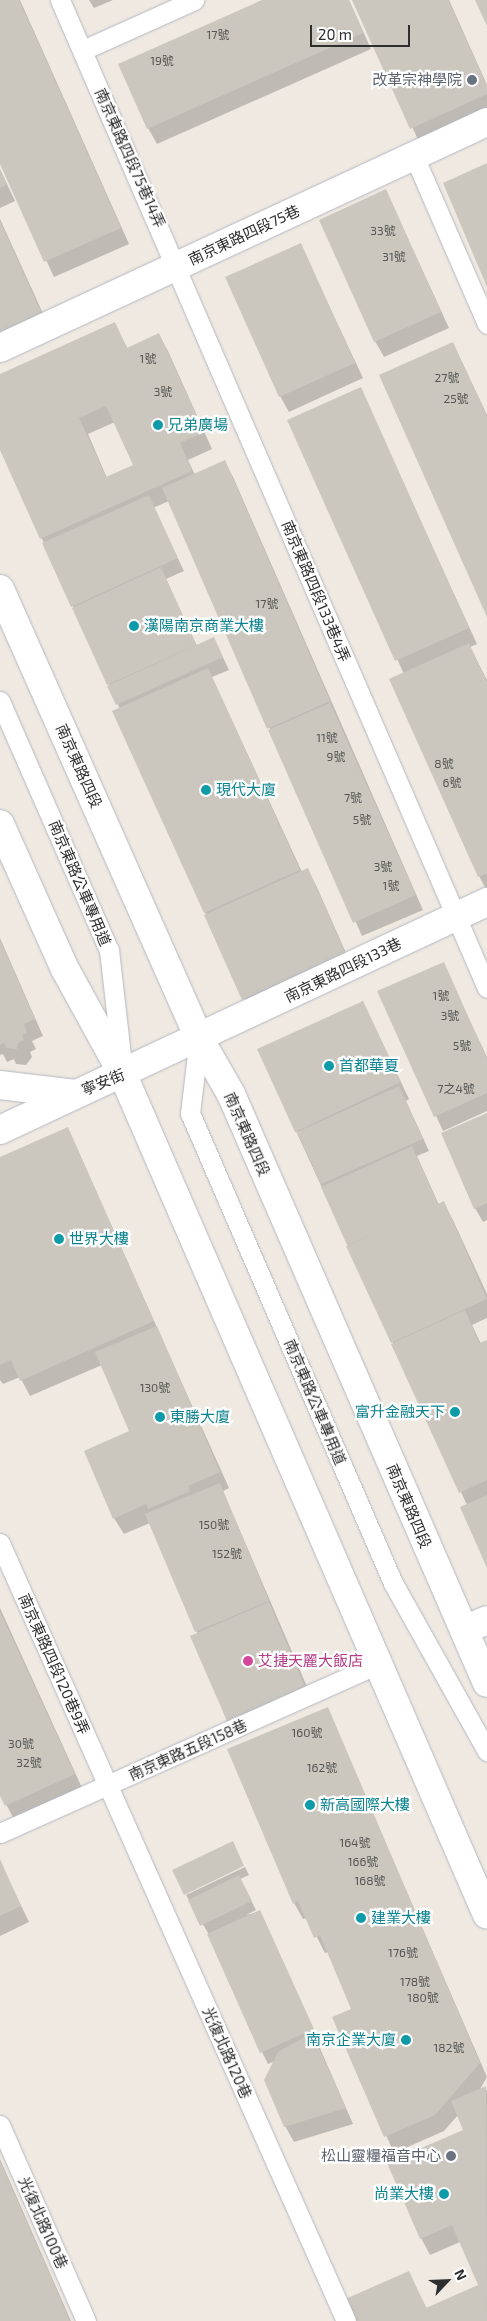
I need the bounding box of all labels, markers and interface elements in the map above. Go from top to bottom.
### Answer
scale bar [312,15,412,47]
text: 20 m [318,25,352,43]
house number: 17號 [207,28,229,42]
house number: 19號 [150,54,174,68]
place label: 改革宗神學院 [372,71,462,89]
marker: 改革宗神學院 [466,74,478,86]
street label: 南京東路四段75巷14弄 [91,85,169,231]
street label: 南京東路四段75巷 [185,201,303,269]
house number: 33號 [370,224,396,238]
house number: 31號 [382,250,406,264]
house number: 1號 [140,352,156,366]
house number: 27號 [435,371,459,385]
house number: 3號 [154,385,172,399]
house number: 25號 [443,392,469,406]
place label: 兄弟廣場 [168,416,228,434]
marker: 兄弟廣場 [152,419,164,431]
street label: 南京東路四段133巷4弄 [278,518,354,664]
house number: 17號 [256,597,278,611]
place label: 漢陽南京商業大樓 [144,617,264,635]
marker: 漢陽南京商業大樓 [128,620,140,632]
street label: 南京東路四段 [52,721,106,811]
house number: 11號 [316,731,338,745]
house number: 9號 [327,750,345,764]
house number: 8號 [434,757,454,771]
house number: 6號 [443,776,461,790]
place label: 現代大廈 [216,781,276,799]
marker: 現代大廈 [200,784,212,796]
house number: 7號 [344,791,362,805]
house number: 5號 [353,813,371,827]
street label: 南京東路公車專用道 [45,817,115,949]
house number: 3號 [374,860,392,874]
house number: 1號 [383,879,399,893]
street label: 南京東路四段133巷 [282,934,404,1006]
house number: 1號 [433,989,449,1003]
house number: 3號 [441,1009,459,1023]
house number: 5號 [453,1039,471,1053]
place label: 首都華夏 [339,1057,399,1075]
marker: 首都華夏 [323,1060,335,1072]
street label: 寧安街 [79,1065,127,1099]
house number: 7之4號 [437,1082,475,1096]
street label: 南京東路四段 [220,1089,274,1179]
place label: 世界大樓 [69,1230,129,1248]
marker: 世界大樓 [53,1233,65,1245]
street label: 南京東路公車專用道 [280,1336,350,1468]
house number: 130號 [140,1381,170,1395]
place label: 富升金融天下 [355,1403,445,1421]
marker: 富升金融天下 [449,1406,461,1418]
place label: 東勝大廈 [170,1408,230,1426]
marker: 東勝大廈 [154,1411,166,1423]
street label: 南京東路四段 [383,1461,435,1551]
house number: 150號 [199,1518,229,1532]
house number: 152號 [212,1547,242,1561]
street label: 南京東路四段120巷9弄 [15,1591,93,1737]
place label: 艾捷天麗大飯店 [258,1652,363,1670]
marker: 艾捷天麗大飯店 [242,1655,254,1667]
street label: 南京東路五段158巷 [126,1716,250,1784]
house number: 160號 [292,1726,322,1740]
house number: 30號 [8,1737,34,1751]
house number: 32號 [16,1756,42,1770]
house number: 162號 [307,1761,337,1775]
place label: 新高國際大樓 [320,1796,410,1814]
marker: 新高國際大樓 [304,1799,316,1811]
house number: 164號 [339,1836,371,1850]
house number: 166號 [348,1855,378,1869]
house number: 168號 [355,1874,385,1888]
place label: 建業大樓 [371,1909,431,1927]
marker: 建業大樓 [355,1912,367,1924]
house number: 176號 [388,1946,418,1960]
house number: 178號 [400,1975,430,1989]
house number: 180號 [407,1991,439,2005]
street label: 光復北路120巷 [199,2004,255,2102]
place label: 南京企業大廈 [306,2031,396,2049]
marker: 南京企業大廈 [400,2034,412,2046]
house number: 182號 [434,2041,464,2055]
place label: 松山靈糧福音中心 [321,2147,441,2165]
marker: 松山靈糧福音中心 [445,2150,457,2162]
street label: 光復北路100巷 [15,2174,71,2272]
place label: 尚業大樓 [374,2185,434,2203]
marker: 尚業大樓 [438,2188,450,2200]
north arrow [422,2256,472,2306]
text: N [451,2266,471,2283]

